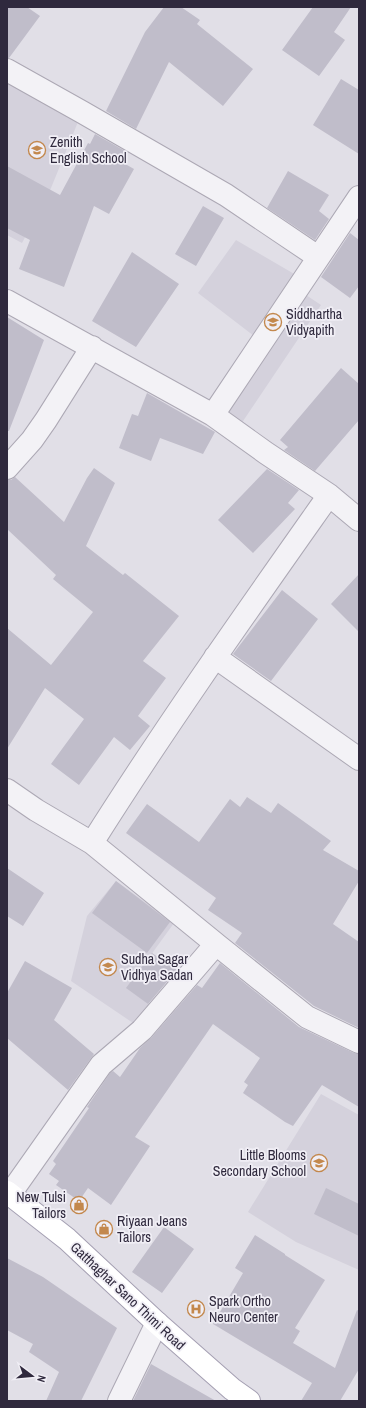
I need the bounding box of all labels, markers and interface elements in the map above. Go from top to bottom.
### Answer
place label: Zenith English School [50,133,127,167]
school or university icon: Zenith English School [27,140,47,160]
place label: Siddhartha Vidyapith [286,305,343,339]
school or university icon: Siddhartha Vidyapith [263,312,283,332]
place label: Sudha Sagar Vidhya Sadan [121,950,193,984]
school or university icon: Sudha Sagar Vidhya Sadan [98,957,118,977]
place label: Little Blooms Secondary School [213,1146,306,1180]
school or university icon: Little Blooms Secondary School [309,1153,329,1173]
place label: New Tulsi Tailors [16,1188,66,1222]
shop icon: New Tulsi Tailors [69,1195,89,1215]
place label: Riyaan Jeans Tailors [117,1212,187,1246]
shop icon: Riyaan Jeans Tailors [94,1219,114,1239]
street label: Gatthaghar Sano Thimi Road [67,1238,189,1354]
place label: Spark Ortho Neuro Center [209,1292,278,1326]
hospital icon: Spark Ortho Neuro Center [186,1299,206,1319]
north arrow [12,1356,52,1396]
text: N [34,1374,49,1384]

